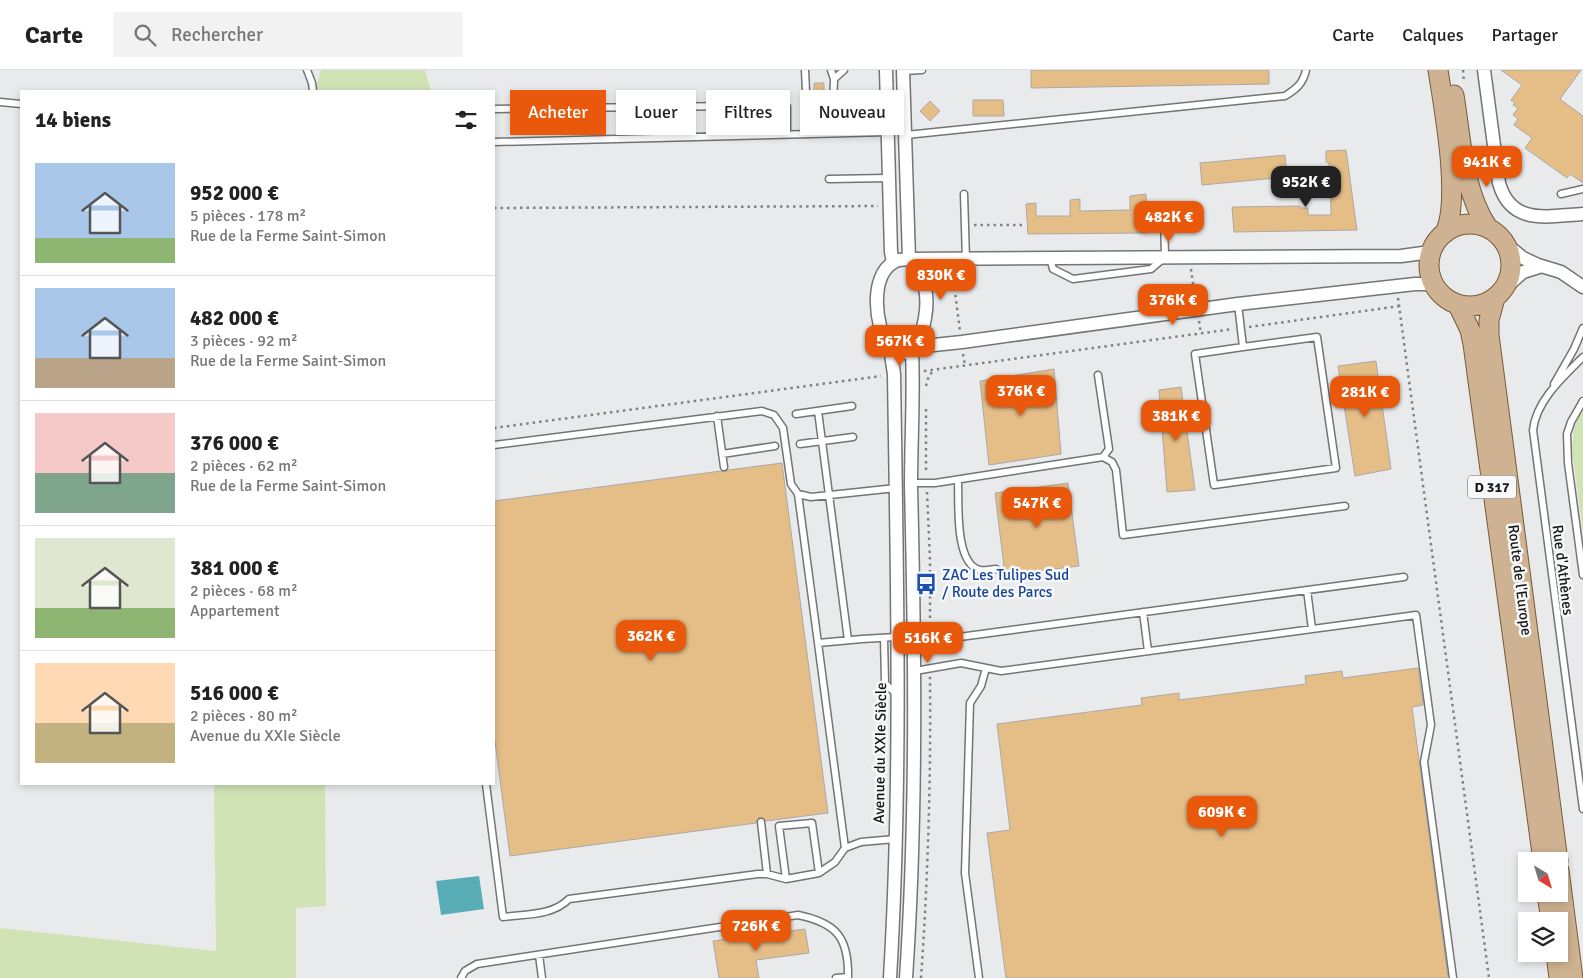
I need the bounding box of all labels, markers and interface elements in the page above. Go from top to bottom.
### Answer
search box [113,12,463,57]
text: Carte [25,20,83,50]
icon: search [131,21,159,49]
text: Rechercher [171,23,263,47]
text: Carte [1332,24,1374,46]
text: Calques [1402,24,1464,46]
text: Partager [1492,24,1558,46]
chip: Acheter [510,90,606,135]
chip: Louer [616,90,696,135]
chip: Filtres [706,90,790,135]
chip: Nouveau [800,90,904,135]
icon: filters [452,106,480,134]
text: 14 biens [35,107,111,133]
pin: 941K € [1446,146,1528,188]
text: 941K € [1463,152,1511,172]
pin: 952K € [1265,166,1347,208]
text: 952K € [1282,172,1330,192]
text: 952 000 € [190,180,279,206]
icon: home [75,183,135,243]
pin: 482K € [1128,200,1210,243]
text: 5 pièces · 178 m² [190,206,306,226]
text: 482K € [1145,207,1193,227]
text: Rue de la Ferme Saint-Simon [190,226,386,246]
pin: 830K € [900,258,982,301]
text: 830K € [917,265,965,285]
pin: 376K € [1132,284,1214,326]
text: 376K € [1149,290,1197,310]
text: 482 000 € [190,305,279,331]
icon: home [75,308,135,368]
pin: 567K € [859,324,941,367]
text: 3 pièces · 92 m² [190,331,298,351]
text: 567K € [876,331,924,351]
text: Rue de la Ferme Saint-Simon [190,351,386,371]
pin: 376K € [980,374,1062,417]
pin: 281K € [1324,376,1406,418]
text: 376K € [997,381,1045,401]
text: 281K € [1341,382,1389,402]
pin: 381K € [1135,400,1217,442]
text: 381K € [1152,406,1200,426]
text: 376 000 € [190,430,279,456]
icon: home [75,433,135,493]
text: 2 pièces · 62 m² [190,456,298,476]
text: Rue de la Ferme Saint-Simon [190,476,386,496]
road number: D 317 [1468,476,1516,498]
pin: 547K € [996,486,1078,529]
text: 547K € [1013,493,1061,513]
street label: Route de l'Europe [1504,524,1536,636]
street label: Rue d'Athènes [1549,524,1578,617]
text: 381 000 € [190,555,279,581]
icon: home [75,558,135,618]
place label: ZAC Les Tulipes Sud / Route des Parcs [942,566,1069,601]
bus stop icon: ZAC Les Tulipes Sud / Route des Parcs [913,571,939,597]
text: 2 pièces · 68 m² [190,581,298,601]
text: Appartement [190,601,280,621]
pin: 362K € [610,620,692,662]
pin: 516K € [887,622,969,664]
text: 362K € [627,626,675,646]
text: 516K € [904,628,952,648]
text: 516 000 € [190,680,279,706]
street label: Avenue du XXIe Siècle [870,682,890,824]
icon: home [75,683,135,743]
text: 2 pièces · 80 m² [190,706,298,726]
text: Avenue du XXIe Siècle [190,726,341,746]
pin: 609K € [1181,796,1263,838]
text: 609K € [1198,802,1246,822]
north arrow [1518,852,1568,902]
map controls [1518,852,1568,962]
pin: 726K € [715,910,797,952]
button: layers [1518,912,1568,962]
text: 726K € [732,916,780,936]

